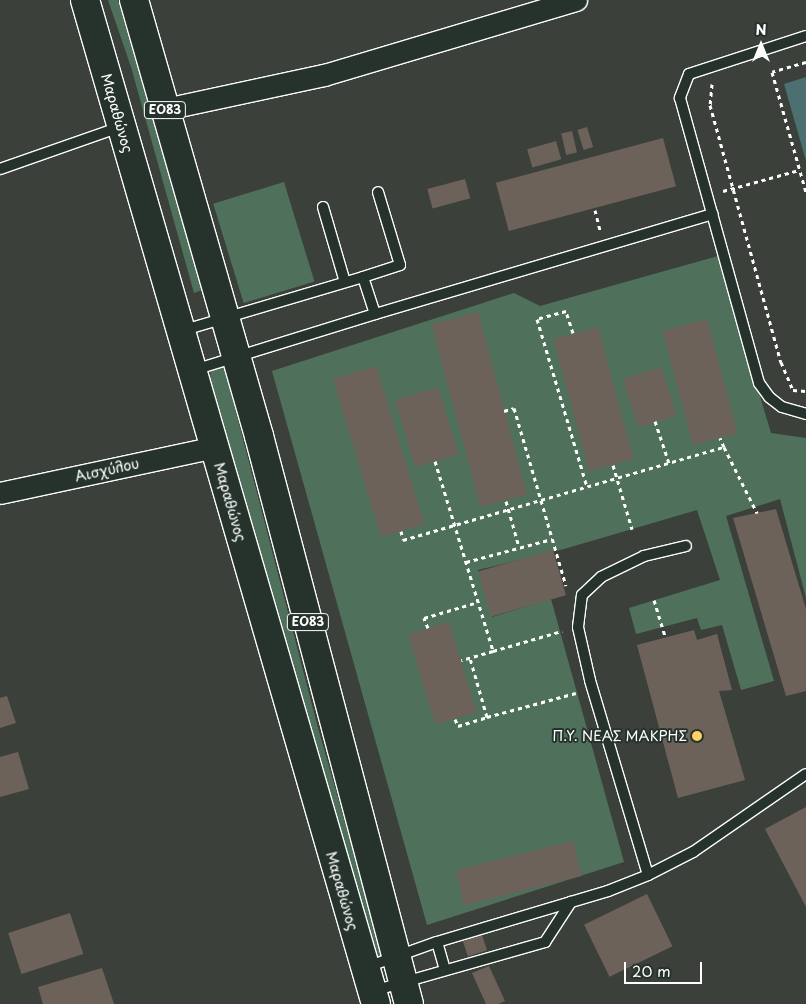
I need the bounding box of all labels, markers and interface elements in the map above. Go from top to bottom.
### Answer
text: N [755,19,767,40]
north arrow [736,20,786,70]
street label: Μαραθώνος [98,72,136,154]
road number: ΕΟ83 [144,100,186,120]
street label: Αισχύλου [73,455,141,485]
street label: Μαραθώνος [211,461,249,543]
road number: ΕΟ83 [287,612,329,632]
place label: Π.Υ. ΝΕΑΣ ΜΑΚΡΗΣ [551,728,687,744]
marker: Π.Υ. ΝΕΑΣ ΜΑΚΡΗΣ [691,730,703,742]
street label: Μαραθώνος [323,850,361,932]
scale bar [626,952,704,984]
text: 20 m [632,959,671,982]

